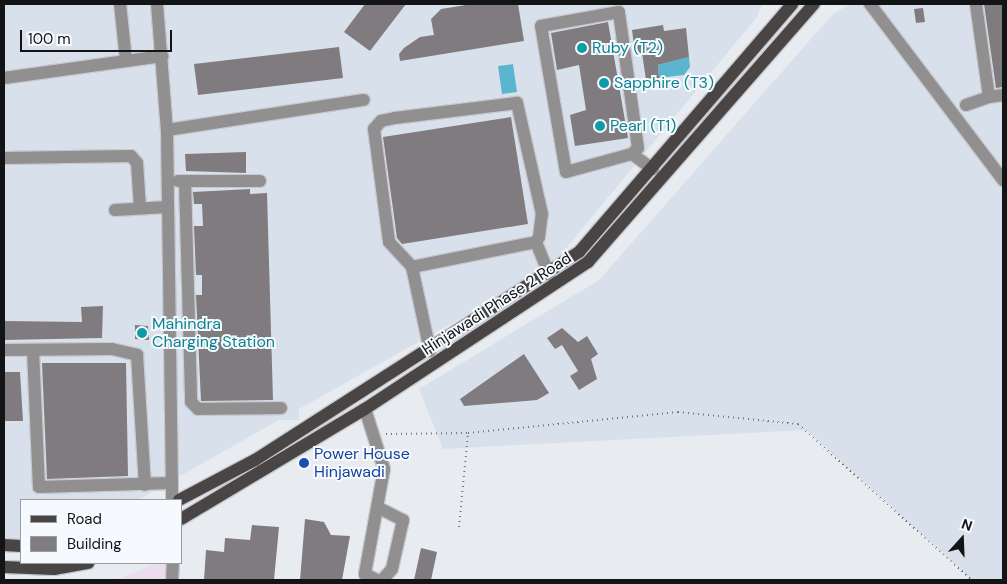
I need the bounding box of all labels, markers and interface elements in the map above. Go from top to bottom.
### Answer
scale bar [22,20,175,52]
text: 100 m [28,29,71,49]
place label: Ruby (T2) [592,38,663,58]
marker: Ruby (T2) [576,42,588,54]
place label: Sapphire (T3) [614,73,714,93]
marker: Sapphire (T3) [598,77,610,89]
place label: Pearl (T1) [610,116,676,136]
marker: Pearl (T1) [594,120,606,132]
street label: Hinjawadi Phase 2 Road [419,248,575,360]
place label: Mahindra Charging Station [152,314,275,352]
marker: Mahindra Charging Station [136,327,148,339]
place label: Power House Hinjawadi [314,444,410,482]
marker: Power House Hinjawadi [298,457,310,469]
legend [20,499,182,564]
text: Road [67,509,102,529]
north arrow [937,514,987,564]
text: N [959,515,975,535]
text: Building [67,534,122,554]

